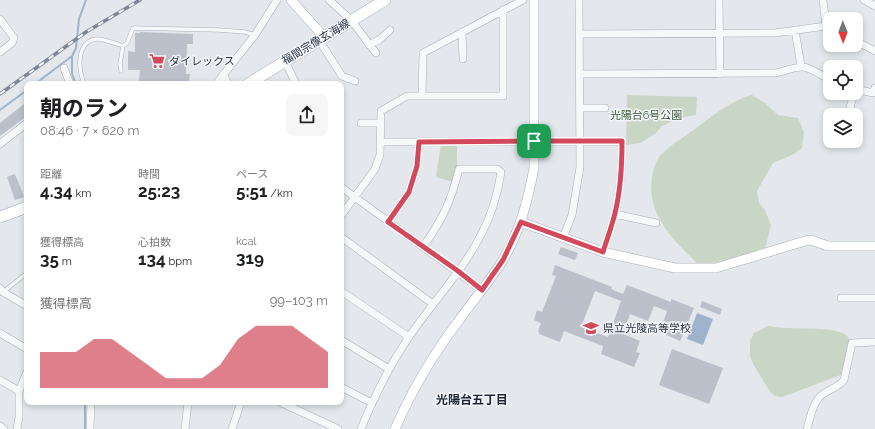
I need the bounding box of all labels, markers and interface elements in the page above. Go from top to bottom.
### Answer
north arrow [823,12,863,52]
map controls [823,12,863,148]
street label: 福間宗像玄海線 [280,17,352,67]
supermarket icon: ダイレックス [148,52,166,70]
place label: ダイレックス [169,55,235,68]
button: locate [823,60,863,100]
button: share [286,94,328,136]
text: 朝のラン [40,95,128,121]
button: layers [823,108,863,148]
park label: 光陽台6号公園 [610,109,682,122]
text: 08:46 · 7 × 620 m [40,123,140,138]
pin [517,124,551,158]
icon: arrive [523,130,545,152]
text: 距離 [40,168,62,181]
text: 時間 [138,168,160,181]
text: ペース [236,168,268,181]
text: 4.34 [40,181,73,201]
text: 25:23 [138,181,180,201]
text: 5:51 [236,181,267,201]
text: km [73,187,91,200]
text: /km [267,187,293,200]
text: kcal [236,235,257,248]
text: 獲得標高 [40,236,84,249]
text: 心拍数 [138,236,171,249]
text: 319 [236,248,264,268]
text: 35 [40,249,59,269]
text: 134 [138,249,166,269]
text: m [59,255,72,268]
text: bpm [166,255,192,268]
text: 99–103 m [270,293,328,308]
text: 獲得標高 [40,296,92,311]
school or university icon: 県立光陵高等学校 [582,319,600,337]
place label: 県立光陵高等学校 [603,322,691,335]
district label: 光陽台五丁目 [436,393,508,407]

